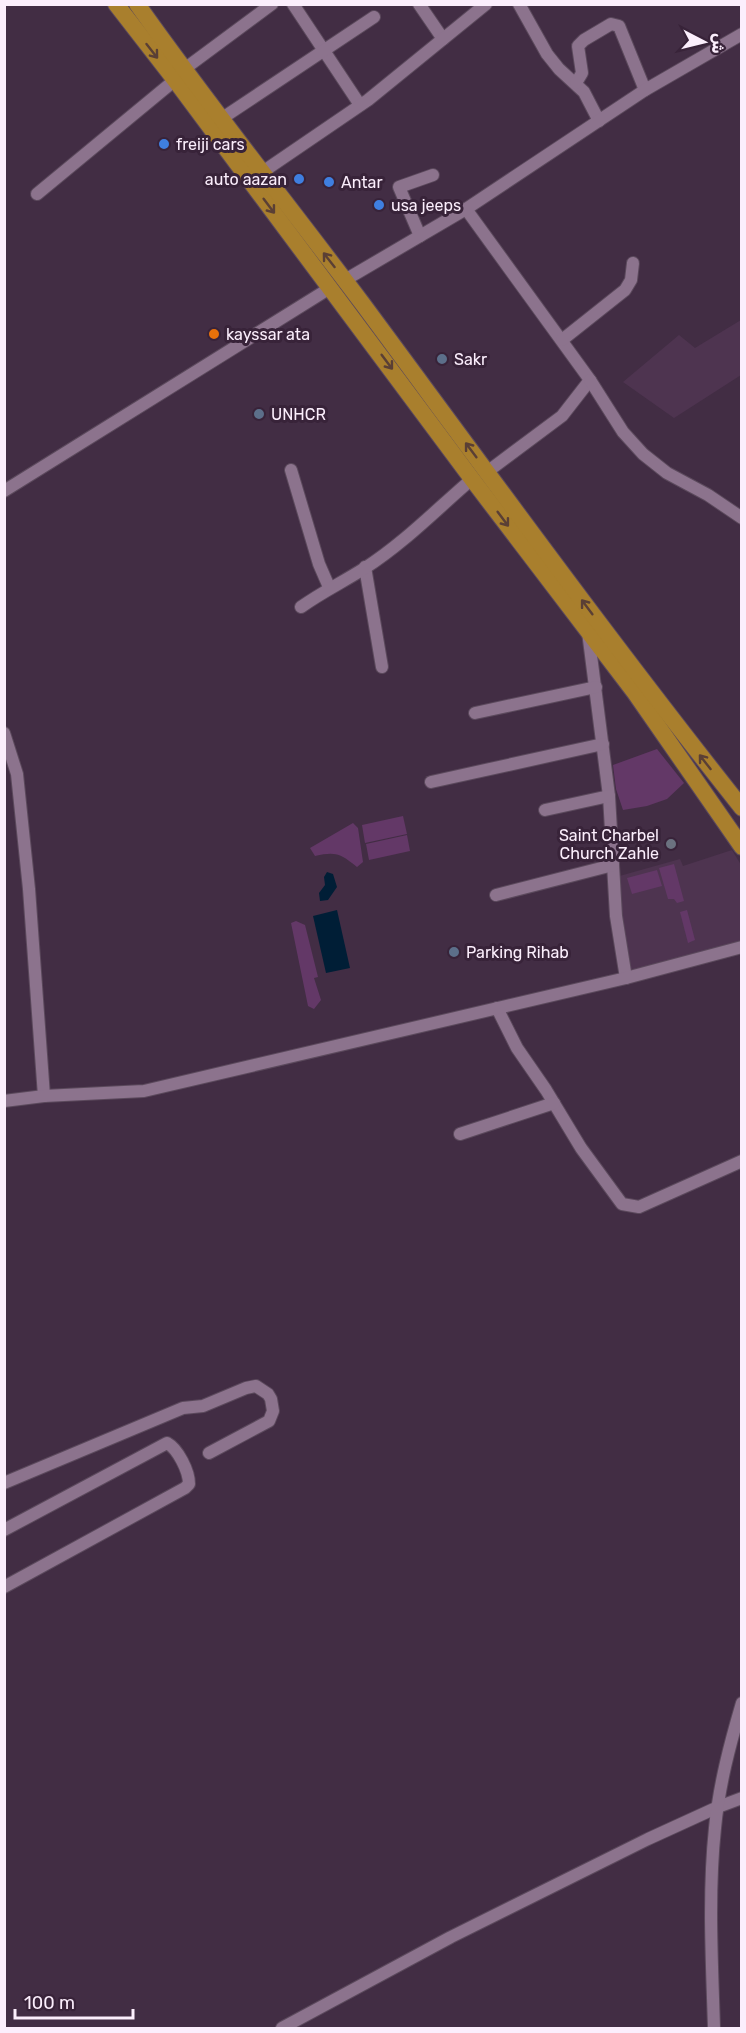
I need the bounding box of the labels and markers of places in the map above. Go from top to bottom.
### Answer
place label: freiji cars [176,135,245,154]
marker: freiji cars [157,137,171,151]
place label: auto aazan [205,170,287,189]
marker: auto aazan [292,172,306,186]
place label: Antar [341,173,382,192]
marker: Antar [322,175,336,189]
place label: usa jeeps [391,196,461,215]
marker: usa jeeps [372,198,386,212]
place label: kayssar ata [226,325,310,344]
marker: kayssar ata [207,327,221,341]
place label: Sakr [454,350,487,369]
marker: Sakr [435,352,449,366]
place label: UNHCR [271,405,326,424]
marker: UNHCR [252,407,266,421]
place label: Saint Charbel Church Zahle [559,826,659,863]
marker: Saint Charbel Church Zahle [664,837,678,851]
place label: Parking Rihab [466,943,569,962]
marker: Parking Rihab [447,945,461,959]

